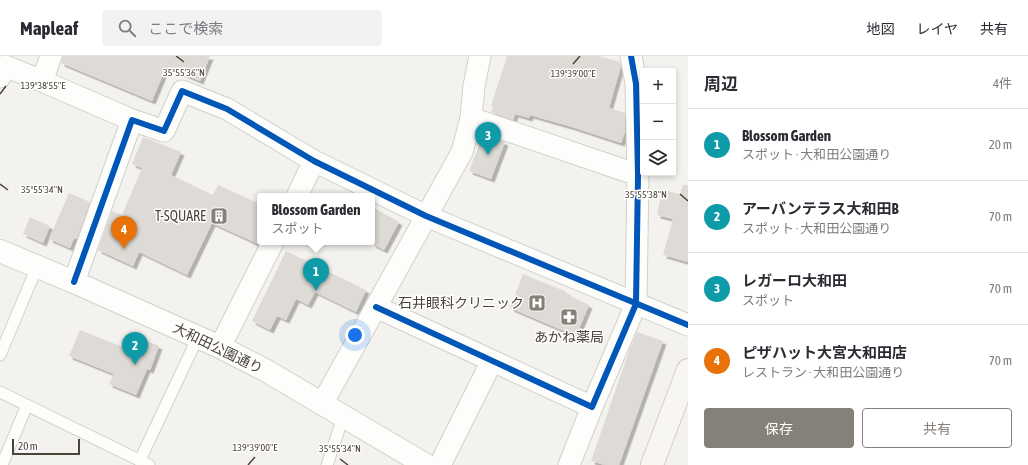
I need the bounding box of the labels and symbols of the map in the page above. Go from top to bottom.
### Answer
text: 35°55'36"N [163,67,205,78]
text: 139°39'00"E [551,68,596,79]
text: 139°38'55"E [21,80,66,91]
pin: 3 [475,122,501,155]
text: 35°55'34"N [21,184,63,195]
text: 35°55'38"N [625,189,667,200]
building icon: T-SQUARE [209,206,229,226]
place label: T-SQUARE [155,208,206,224]
pin: 4 [111,216,137,249]
pin: 1 [303,258,329,291]
hospital icon: 石井眼科クリニック [527,293,547,313]
place label: 石井眼科クリニック [398,295,524,311]
pharmacy icon: あかね薬局 [559,307,579,327]
street label: 大和田公園通り [170,319,266,377]
your location [345,325,365,345]
place label: あかね薬局 [534,329,604,345]
pin: 2 [122,332,148,365]
scale bar [12,437,80,456]
text: 139°39'00"E [233,442,278,453]
text: 35°55'34"N [319,443,361,454]

